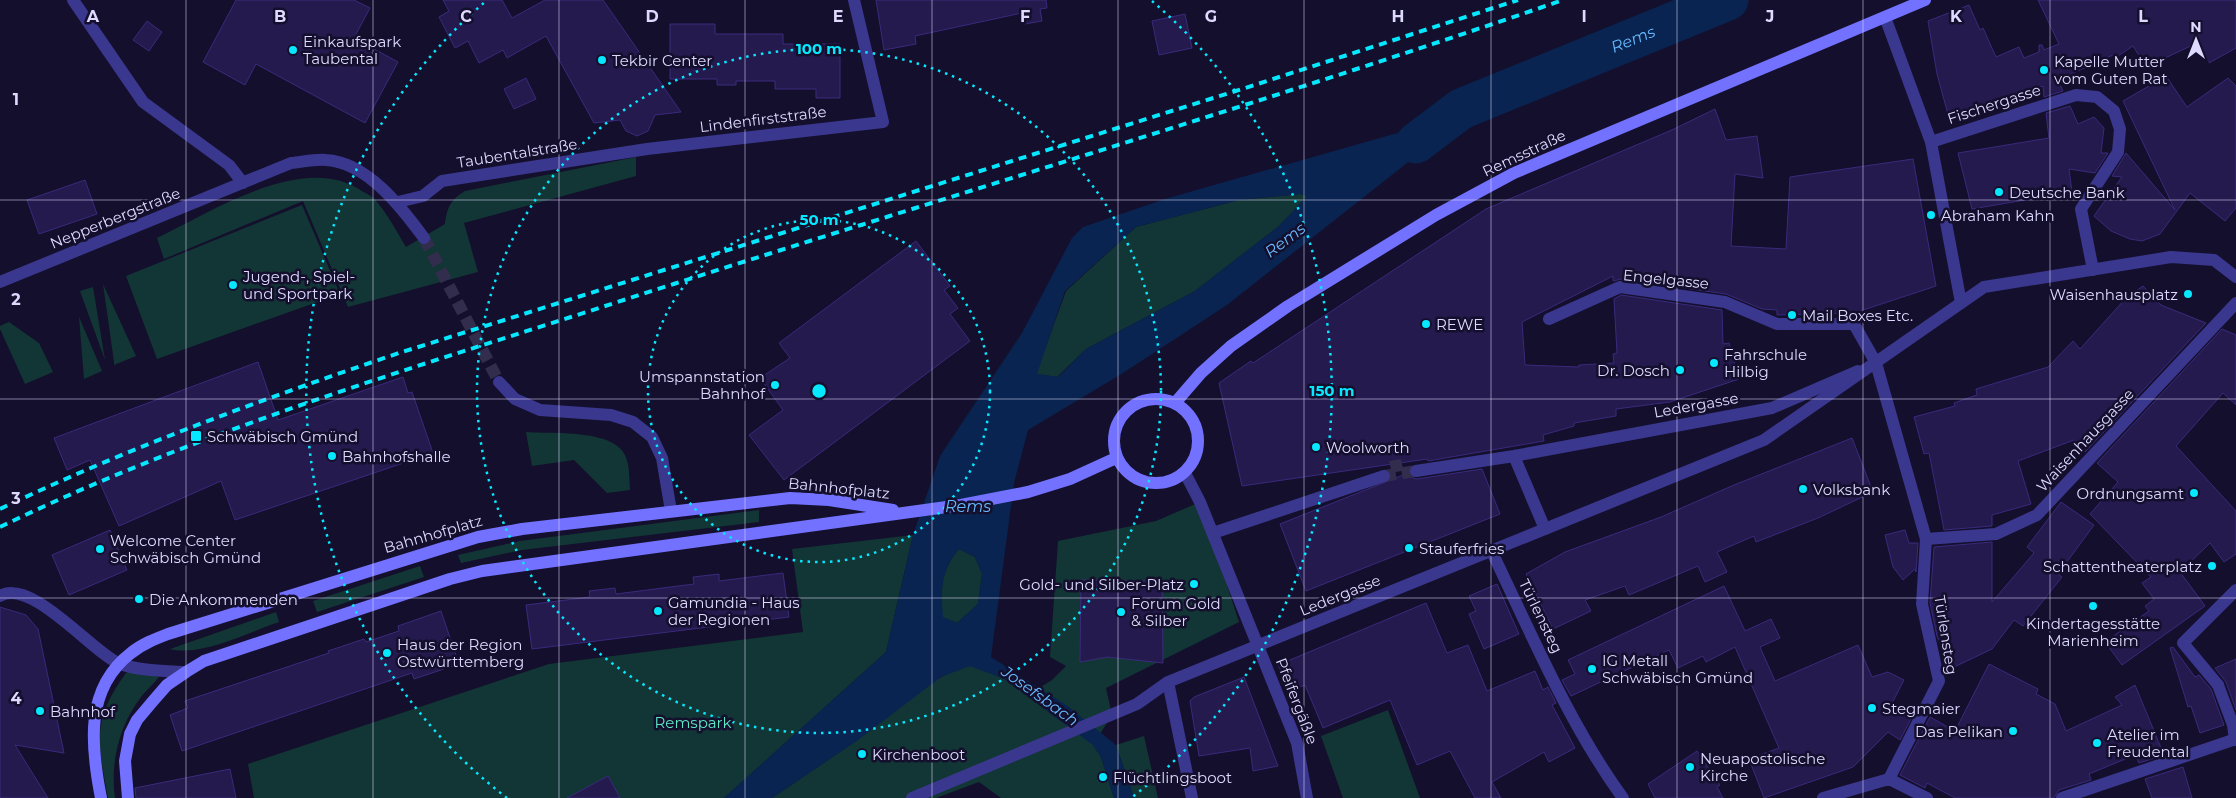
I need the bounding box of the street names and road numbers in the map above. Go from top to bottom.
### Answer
street label: Fischergasse [1945,80,2043,128]
street label: Lindenfirststraße [698,102,828,136]
street label: Remsstraße [1479,125,1569,181]
street label: Taubentalstraße [455,134,579,172]
street label: Nepperbergstraße [47,183,183,253]
street label: Engelgasse [1622,265,1710,293]
street label: Waisenhausgasse [2032,384,2138,496]
street label: Ledergasse [1652,388,1740,422]
street label: Bahnhofplatz [787,473,891,503]
street label: Bahnhofplatz [381,511,485,557]
street label: Ledergasse [1297,570,1383,620]
street label: Türlensteg [1515,576,1567,656]
street label: Türlensteg [1930,594,1962,676]
street label: Pfeifergäßle [1272,655,1322,747]

